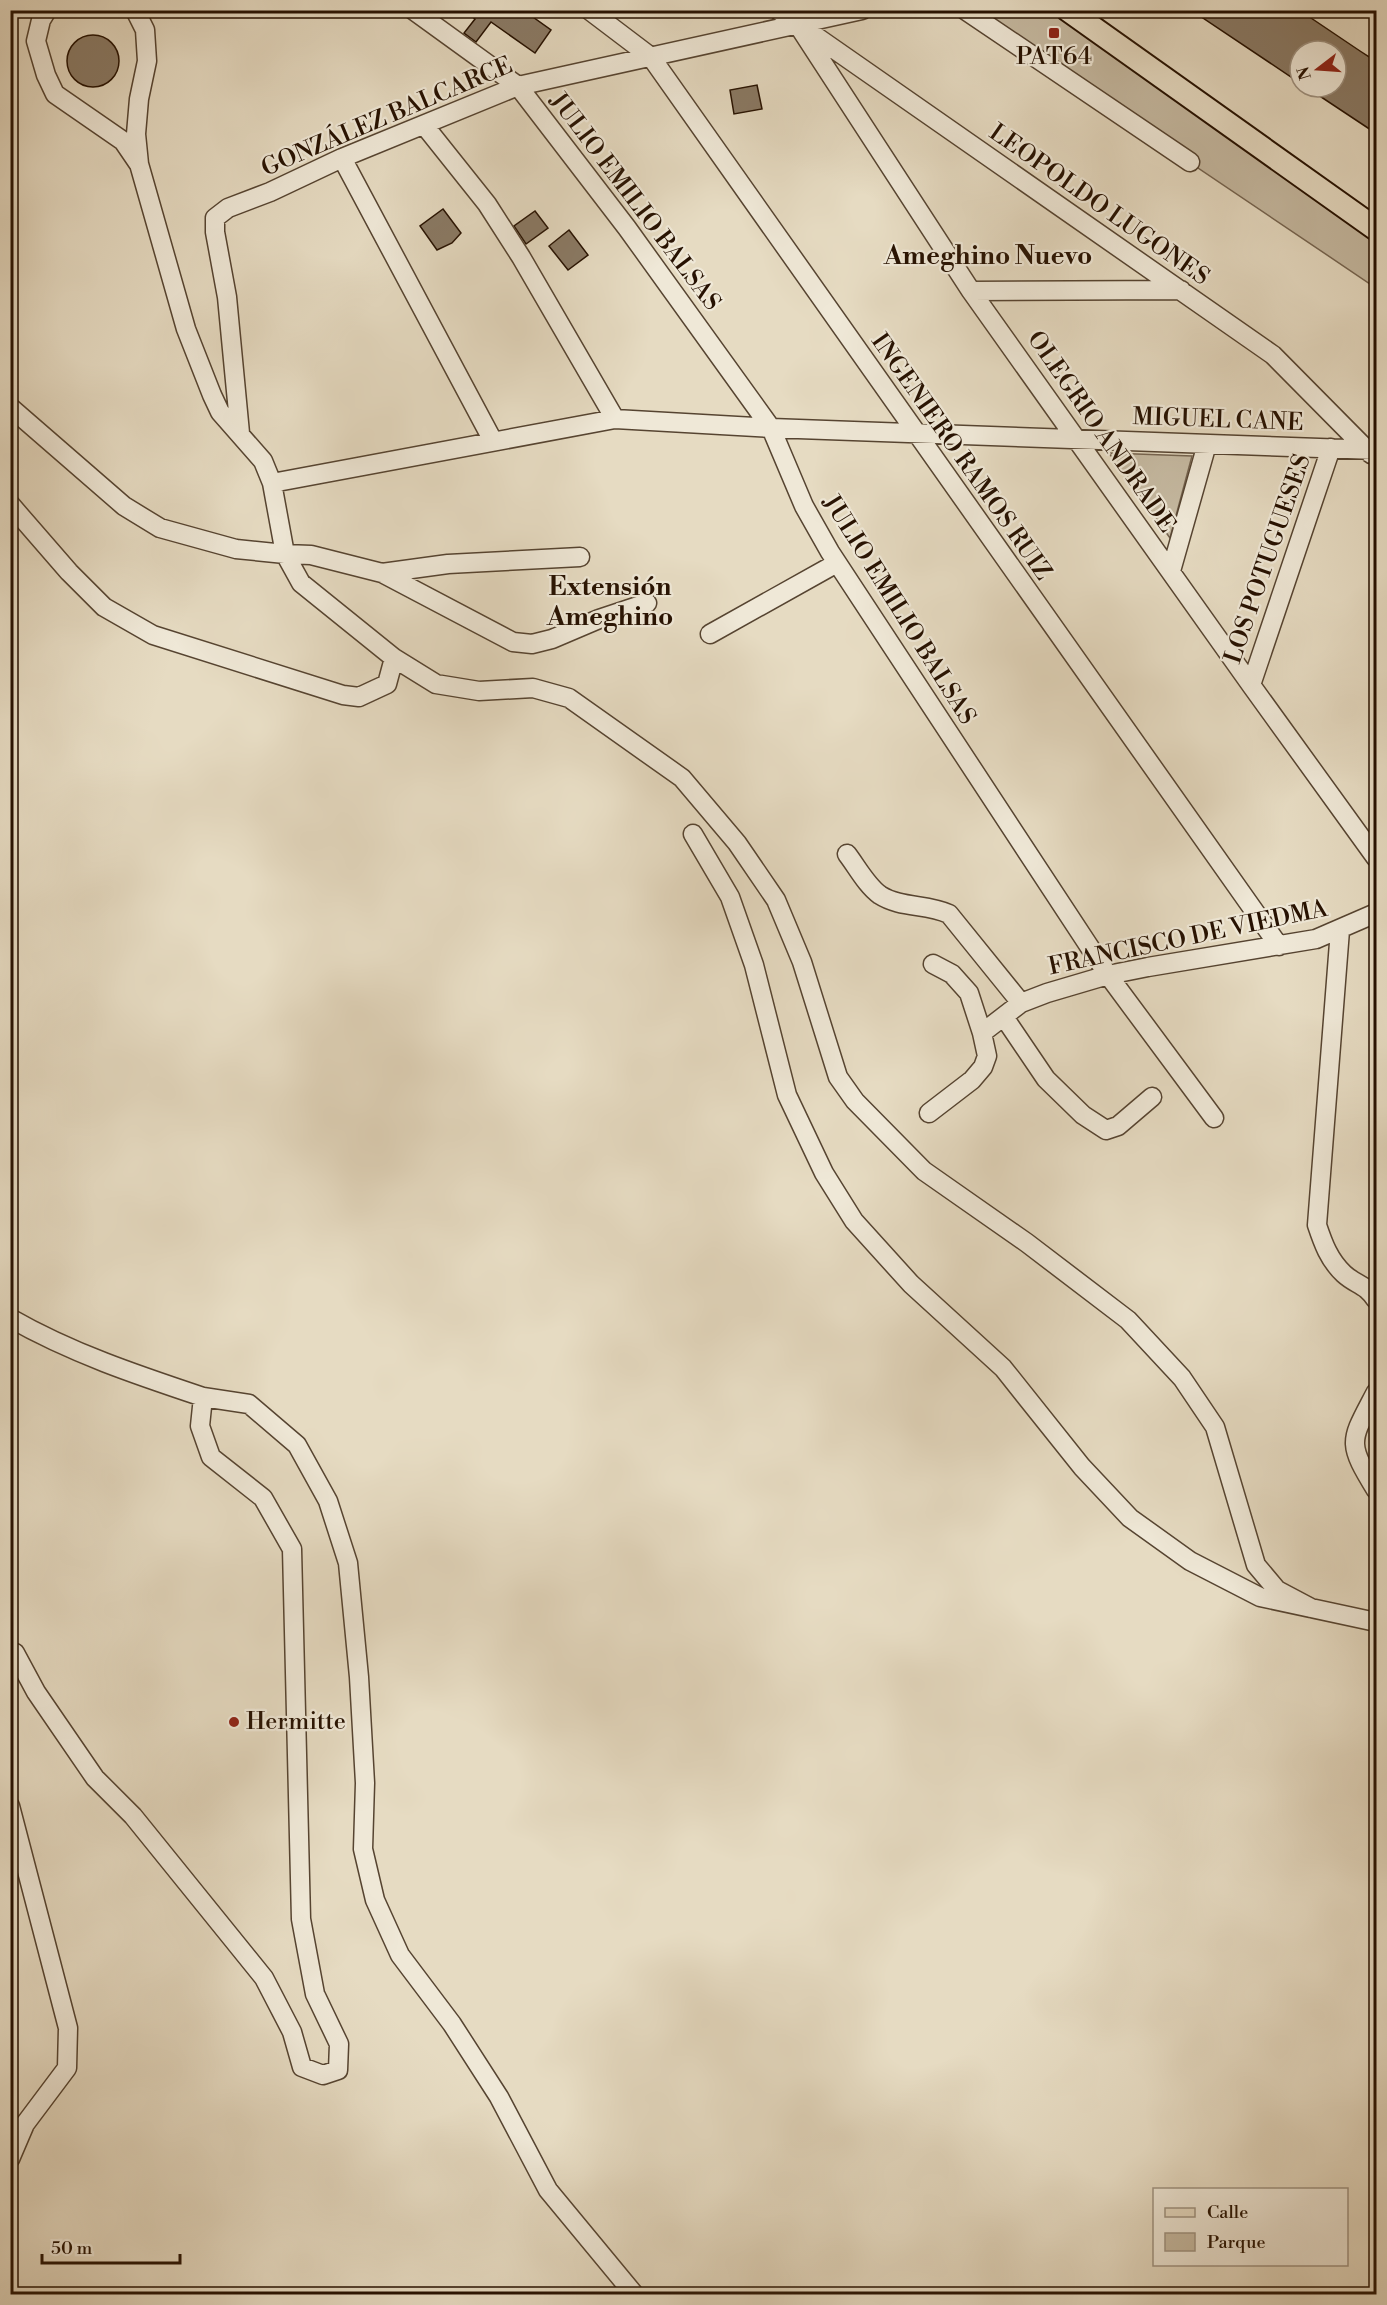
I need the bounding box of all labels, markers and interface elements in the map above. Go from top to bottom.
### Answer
marker: PAT64 [1047,26,1061,40]
north arrow [1288,39,1348,99]
place label: PAT64 [1016,42,1092,72]
street label: GONZÁLEZ BALCARCE [257,50,517,184]
text: N [1293,64,1316,82]
street label: JULIO EMILIO BALSAS [543,86,727,317]
street label: LEOPOLDO LUGONES [983,118,1215,292]
district label: Ameghino Nuevo [883,240,1092,272]
street label: OLEGRIO ANDRADE [1020,325,1182,539]
street label: INGENIERO RAMOS RUIZ [864,328,1058,586]
street label: MIGUEL CANE [1132,402,1304,438]
street label: LOS POTUGUESES [1218,450,1318,668]
street label: JULIO EMILIO BALSAS [815,489,982,730]
district label: Extensión Ameghino [546,571,673,633]
street label: FRANCISCO DE VIEDMA [1046,894,1331,982]
place label: Hermitte [246,1707,346,1737]
marker: Hermitte [227,1715,241,1729]
legend [1153,2188,1348,2266]
text: Calle [1207,2201,1248,2224]
scale bar [42,2227,180,2265]
text: Parque [1207,2231,1266,2254]
text: 50 m [51,2237,93,2260]

